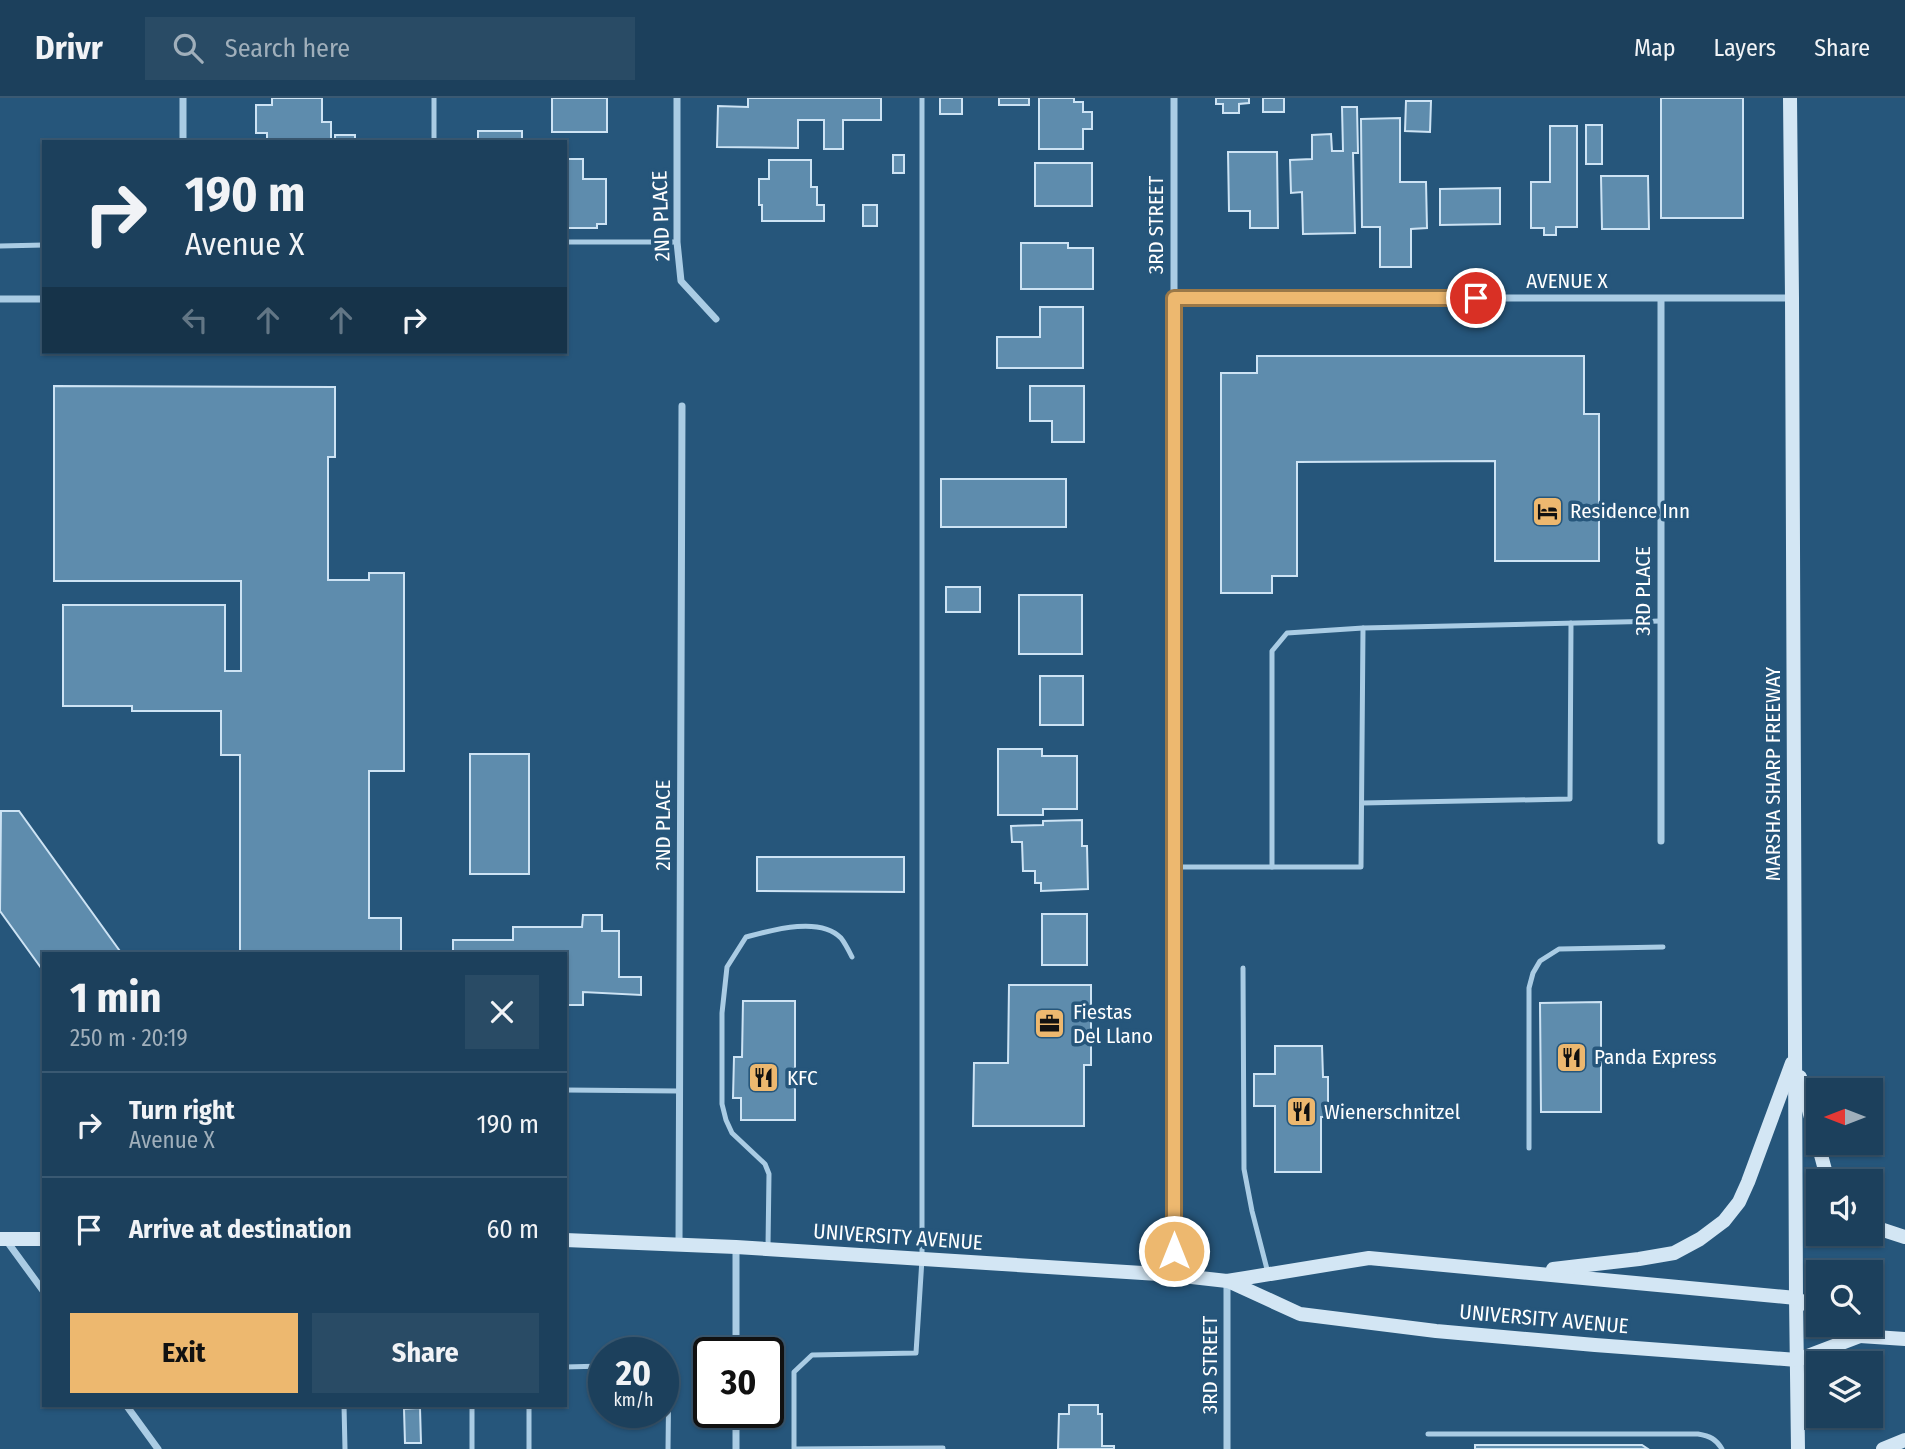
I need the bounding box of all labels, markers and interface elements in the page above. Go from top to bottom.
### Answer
search box [145,17,635,80]
text: Drivr [35,28,103,68]
icon: search [169,29,207,67]
text: Search here [225,33,350,64]
text: Map [1634,34,1676,62]
text: Layers [1714,34,1776,62]
text: Share [1814,34,1870,62]
text: 190 m [185,165,305,224]
icon: right [70,168,161,259]
street label: 2ND PLACE [646,170,676,262]
street label: 3RD STREET [1143,175,1169,274]
text: Avenue X [185,225,304,263]
pin [1446,268,1506,328]
street label: AVENUE X [1526,268,1608,294]
icon: arrive [1457,279,1495,317]
icon: left [176,301,214,339]
icon: ahead [249,301,287,339]
icon: ahead [322,301,360,339]
icon: right [395,301,433,339]
hotel icon: Residence Inn [1530,494,1564,528]
place label: Residence Inn [1570,498,1690,524]
street label: 3RD PLACE [1630,546,1656,636]
street label: MARSHA SHARP FREEWAY [1760,666,1786,881]
street label: 2ND PLACE [650,779,676,870]
text: 1 min [70,973,161,1023]
button: close [465,975,539,1049]
place label: Fiestas Del Llano [1073,999,1153,1049]
office icon: Fiestas Del Llano [1033,1007,1067,1041]
text: 250 m · 20:19 [70,1024,188,1052]
restaurant icon: Panda Express [1554,1040,1588,1074]
place label: Panda Express [1594,1044,1717,1070]
restaurant icon: KFC [747,1061,781,1095]
place label: KFC [787,1065,818,1091]
north arrow [1806,1078,1883,1155]
map controls [1806,1078,1883,1428]
text: Turn right [129,1095,235,1126]
restaurant icon: Wienerschnitzel [1284,1095,1318,1129]
place label: Wienerschnitzel [1324,1099,1461,1125]
icon: right [70,1106,108,1144]
text: 190 m [477,1109,539,1140]
text: Avenue X [129,1126,215,1154]
button: sound [1806,1169,1883,1246]
icon: arrive [70,1211,108,1249]
text: Arrive at destination [129,1214,352,1245]
text: 60 m [486,1214,539,1245]
position arrow [1137,1214,1211,1288]
street label: UNIVERSITY AVENUE [812,1218,984,1256]
button: search [1806,1260,1883,1337]
street label: UNIVERSITY AVENUE [1458,1299,1630,1339]
button: Exit [70,1313,298,1393]
button: Share [312,1313,539,1393]
street label: 3RD STREET [1197,1315,1223,1414]
speed limit sign: 30 [693,1337,784,1428]
button: layers [1806,1351,1883,1428]
text: 20 [616,1352,651,1394]
text: km/h [613,1389,654,1411]

